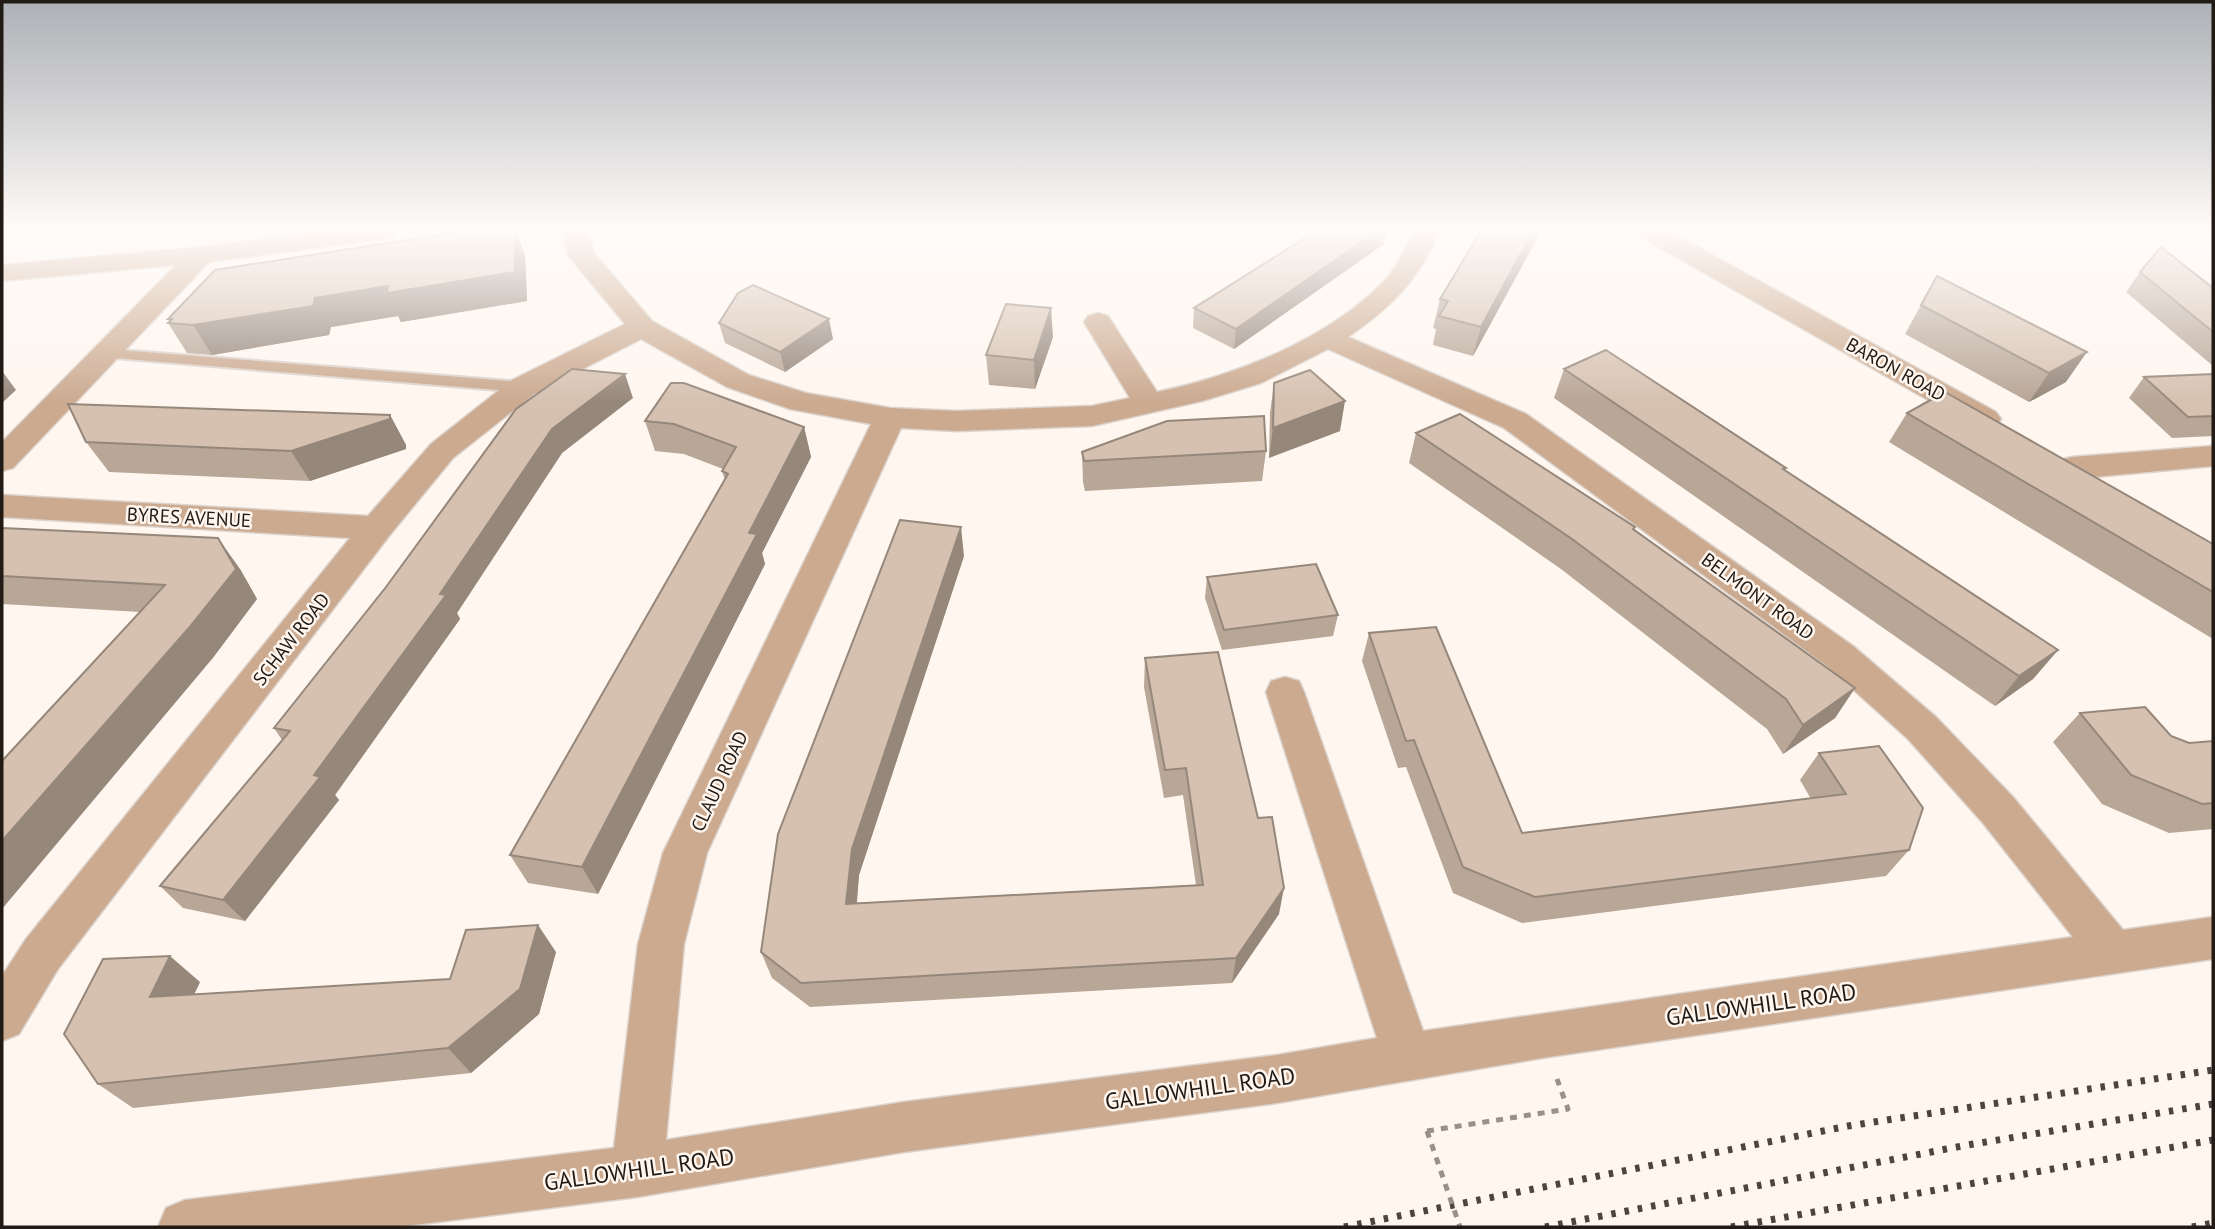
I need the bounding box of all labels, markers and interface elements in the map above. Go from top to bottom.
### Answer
street label: BARON ROAD [1842,332,1950,406]
street label: BYRES AVENUE [126,502,252,532]
street label: BELMONT ROAD [1697,547,1819,645]
street label: SCHAW ROAD [247,588,335,690]
street label: CLAUD ROAD [685,727,753,835]
street label: GALLOWHILL ROAD [1664,976,1858,1032]
street label: GALLOWHILL ROAD [1103,1060,1297,1116]
street label: GALLOWHILL ROAD [542,1141,736,1197]

